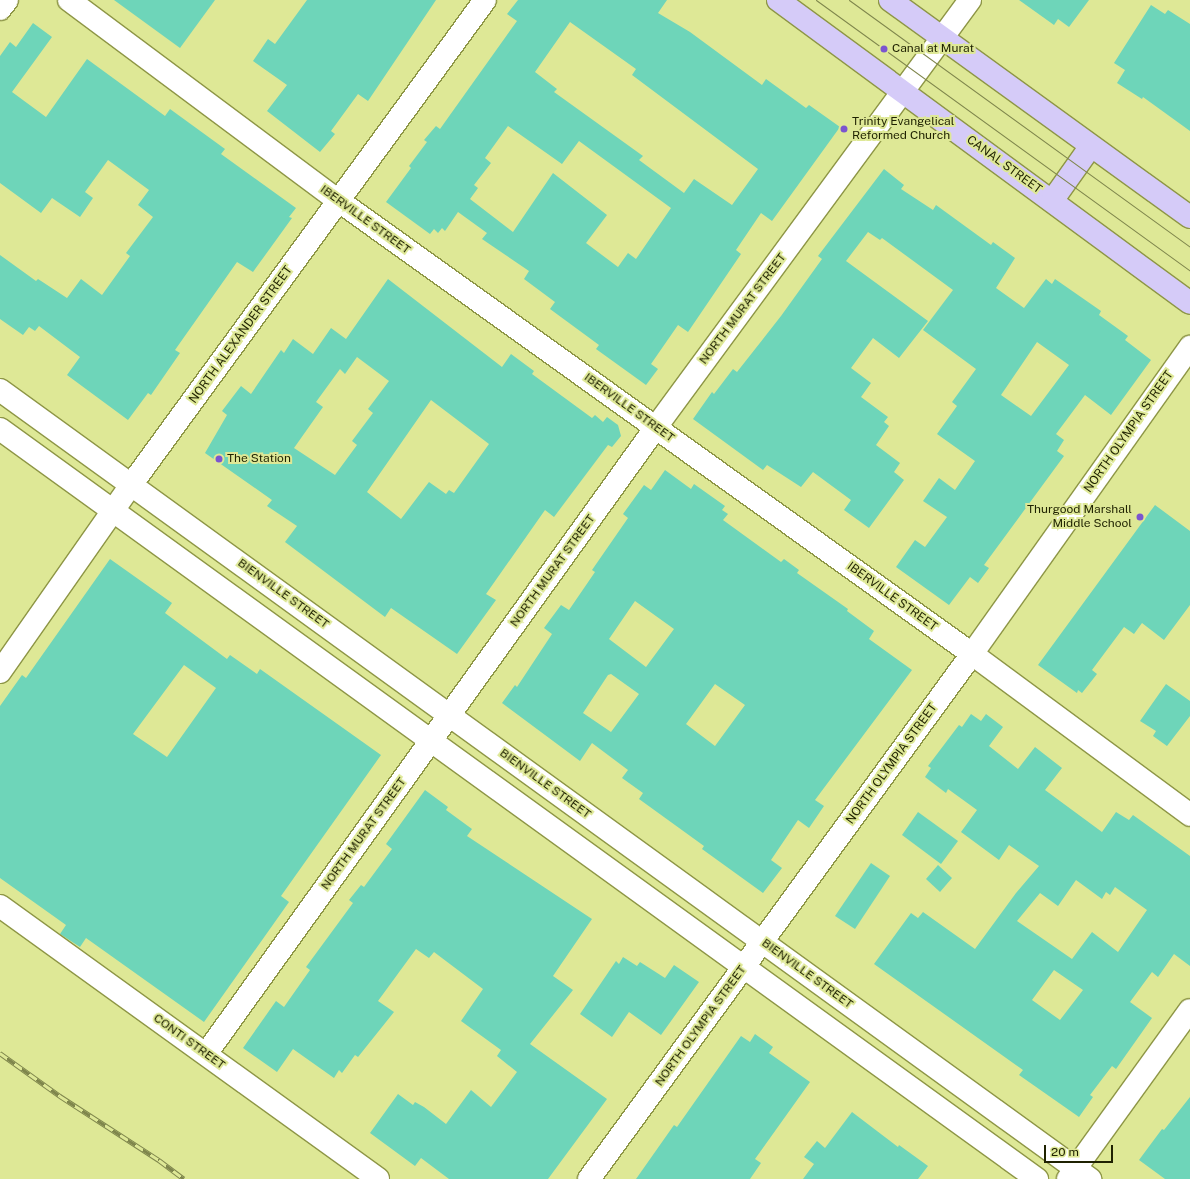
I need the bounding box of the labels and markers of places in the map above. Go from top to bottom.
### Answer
place label: Canal at Murat [892,42,974,56]
marker: Canal at Murat [879,44,889,54]
place label: Trinity Evangelical Reformed Church [852,115,954,143]
marker: Trinity Evangelical Reformed Church [839,124,849,134]
place label: The Station [227,452,291,466]
marker: The Station [214,454,224,464]
place label: Thurgood Marshall Middle School [1027,503,1132,531]
marker: Thurgood Marshall Middle School [1135,512,1145,522]

